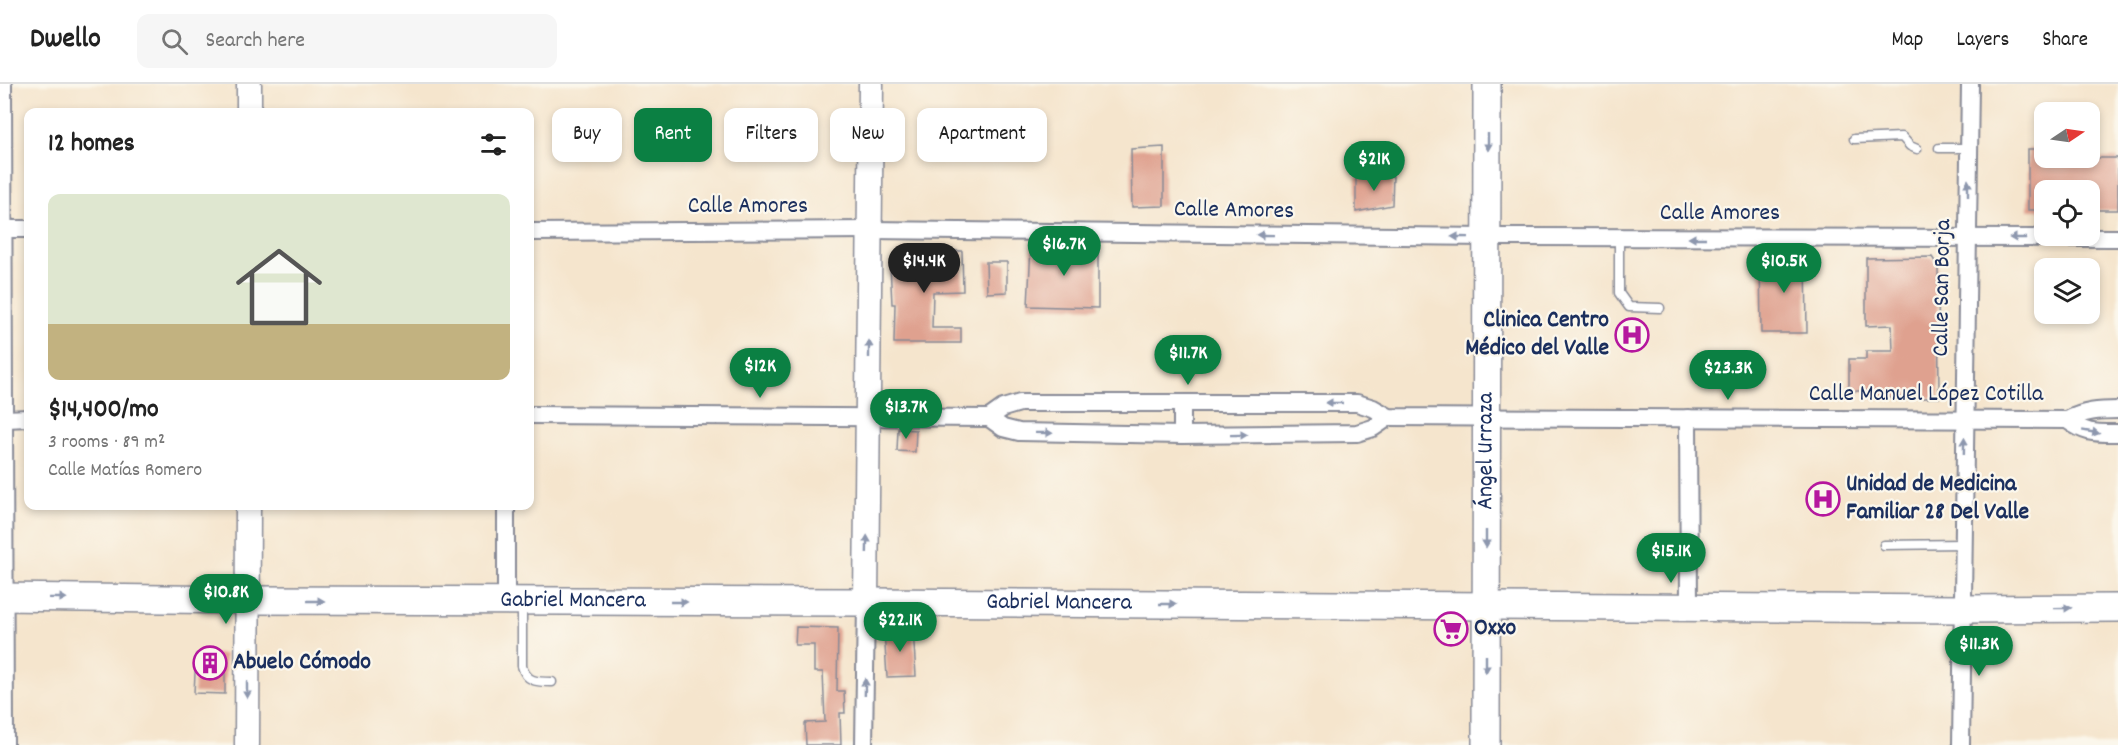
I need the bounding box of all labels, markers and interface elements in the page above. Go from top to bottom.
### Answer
search box [137,14,557,68]
text: Dwello [30,21,101,61]
icon: search [158,25,191,58]
text: Search here [206,26,305,57]
text: Map [1892,26,1923,56]
text: Layers [1956,26,2009,56]
text: Share [2042,26,2088,56]
north arrow [2034,102,2100,168]
map controls [2034,102,2100,324]
chip: Buy [552,108,622,162]
chip: Rent [634,108,712,162]
chip: Filters [724,108,818,162]
chip: New [830,108,905,162]
chip: Apartment [917,108,1047,162]
text: 12 homes [48,126,135,163]
icon: filters [477,128,510,161]
one-way arrow [1483,133,1493,152]
pin: $21K [1338,141,1410,192]
text: $21K [1358,146,1390,174]
one-way arrow [1963,178,1973,197]
button: locate [2034,180,2100,246]
street label: Calle Amores [688,190,808,224]
street label: Calle Amores [1173,193,1295,229]
street label: Calle Amores [1660,197,1780,231]
street label: Calle San Borja [1925,218,1961,357]
pin: $16.7K [1015,226,1113,277]
one-way arrow [1255,230,1274,240]
text: $16.7K [1042,231,1086,259]
one-way arrow [1450,232,1469,242]
icon: home [225,233,333,341]
one-way arrow [1687,233,1706,243]
one-way arrow [2008,233,2027,243]
pin: $14.4K [875,243,973,294]
pin: $10.5K [1735,243,1833,294]
text: $14.4K [902,248,946,276]
text: $10.5K [1760,248,1808,276]
button: layers [2034,258,2100,324]
place label: Clinica Centro Médico del Valle [1465,304,1609,366]
hospital icon: Clinica Centro Médico del Valle [1614,317,1650,353]
pin: $11.7K [1139,335,1237,386]
one-way arrow [864,339,874,358]
text: $11.7K [1168,340,1208,368]
pin: $12K [724,348,796,399]
pin: $23.3K [1679,350,1777,401]
text: $12K [744,353,776,381]
text: $23.3K [1703,355,1753,383]
street label: Calle Manuel López Cotilla [1809,378,2044,412]
pin: $13.7K [857,389,955,440]
text: $14,400/mo [48,392,159,429]
street label: Ángel Urraza [1469,392,1504,509]
text: $13.7K [884,394,928,422]
one-way arrow [1324,398,1343,408]
one-way arrow [2081,427,2100,436]
one-way arrow [1034,428,1053,438]
text: 3 rooms · 89 m² [48,429,165,457]
one-way arrow [1229,430,1248,440]
one-way arrow [1959,436,1969,455]
text: Calle Matías Romero [48,457,202,485]
place label: Unidad de Medicina Familiar 28 Del Valle [1846,468,2030,530]
hospital icon: Unidad de Medicina Familiar 28 Del Valle [1805,481,1841,517]
one-way arrow [1481,530,1491,549]
pin: $15.1K [1622,533,1720,584]
one-way arrow [862,534,872,553]
text: $15.1K [1651,538,1691,566]
pin: $10.8K [177,574,275,625]
text: $10.8K [203,579,249,607]
street label: Gabriel Mancera [500,584,647,618]
street label: Gabriel Mancera [986,586,1133,621]
one-way arrow [49,593,68,603]
one-way arrow [307,596,326,606]
one-way arrow [670,597,689,607]
one-way arrow [1159,599,1178,609]
pin: $22.1K [851,602,949,653]
one-way arrow [2053,603,2072,613]
text: $22.1K [878,607,922,635]
supermarket icon: Oxxo [1433,611,1469,647]
place label: Oxxo [1474,612,1517,646]
pin: $11.3K [1930,626,2028,677]
text: $11.3K [1959,631,1999,659]
building icon: Abuelo Cómodo [192,645,228,681]
place label: Abuelo Cómodo [233,646,371,680]
one-way arrow [1481,655,1491,674]
one-way arrow [860,677,870,696]
one-way arrow [242,680,252,699]

